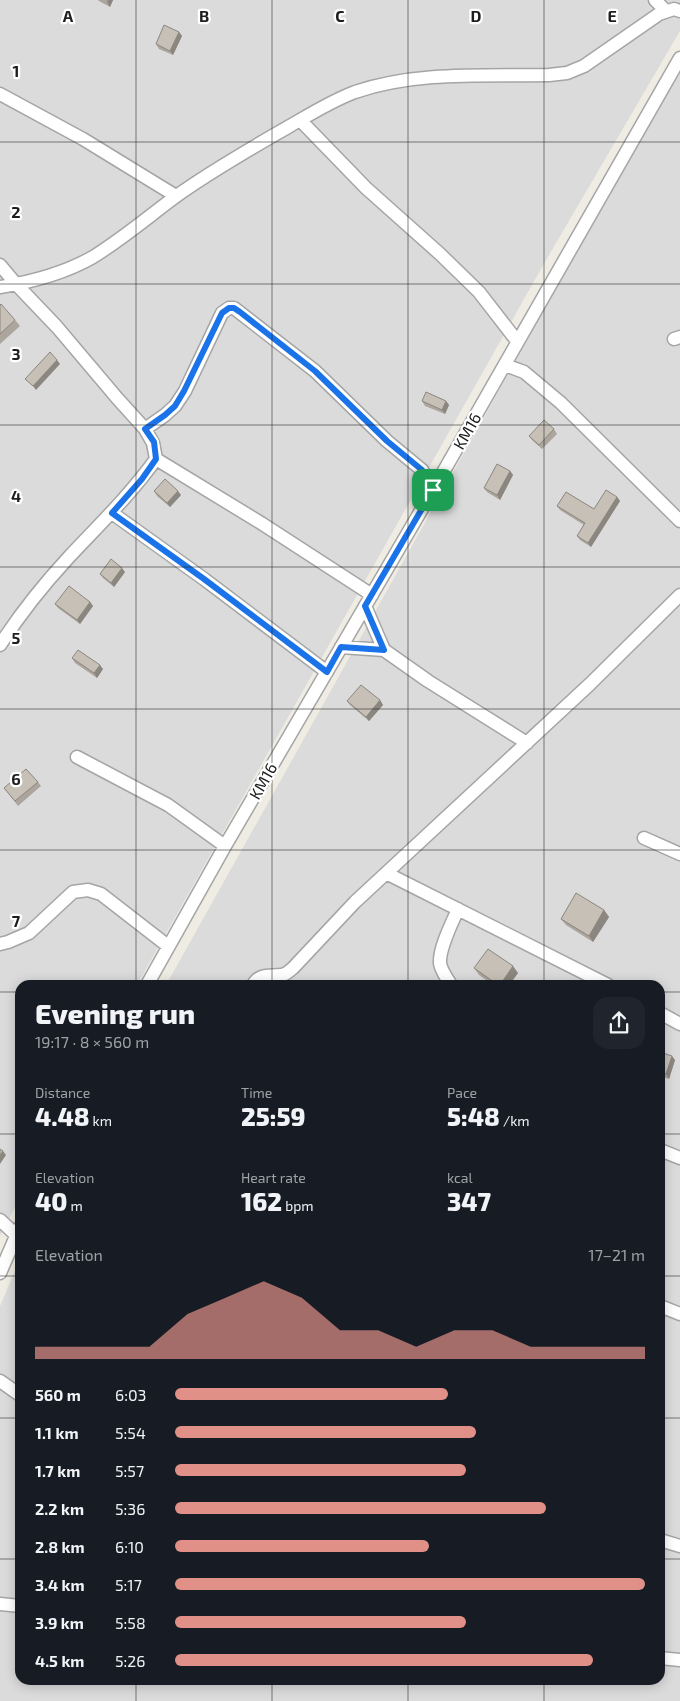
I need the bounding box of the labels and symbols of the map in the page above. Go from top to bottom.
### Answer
text: A [63,6,74,25]
text: B [199,6,209,25]
text: C [335,6,345,25]
text: D [471,6,482,25]
text: E [607,6,617,25]
text: 1 [13,61,19,80]
text: 2 [11,202,21,221]
text: 3 [11,344,21,363]
street label: KM16 [449,409,485,452]
pin [412,469,454,511]
text: 4 [11,486,21,505]
text: 5 [12,628,21,647]
street label: KM16 [245,759,281,802]
text: 6 [11,769,21,788]
text: 7 [12,911,21,930]

